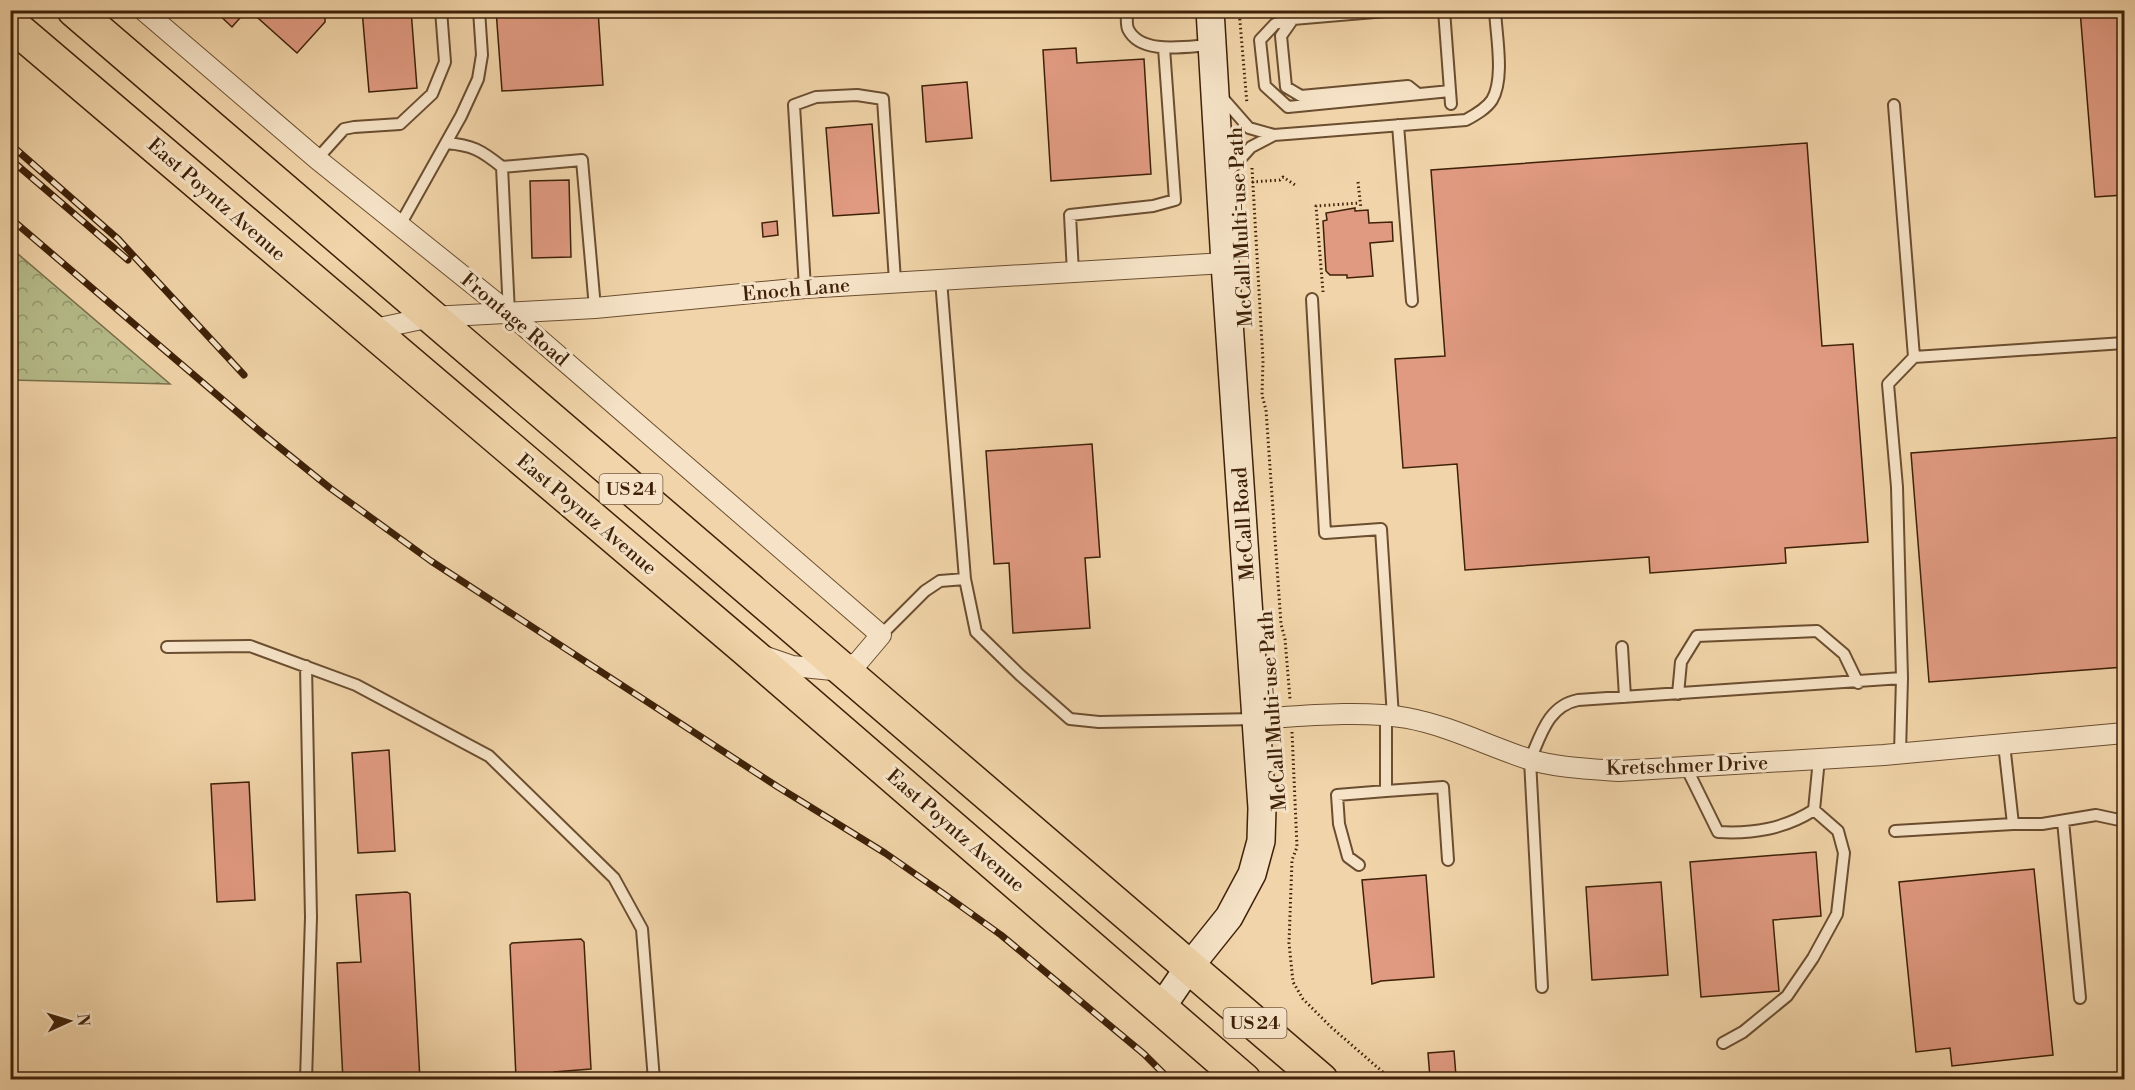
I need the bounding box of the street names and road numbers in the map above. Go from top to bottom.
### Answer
street label: McCall Multi-use Path [1224,126,1259,328]
street label: East Poyntz Avenue [142,133,290,267]
street label: Frontage Road [455,268,573,373]
street label: Enoch Lane [741,273,851,308]
street label: East Poyntz Avenue [511,449,661,581]
street label: McCall Road [1228,466,1261,582]
road number: US 24 [600,474,662,504]
street label: McCall Multi-use Path [1254,610,1293,812]
street label: Kretschmer Drive [1606,751,1769,782]
street label: East Poyntz Avenue [881,764,1029,898]
road number: US 24 [1224,1008,1286,1038]

